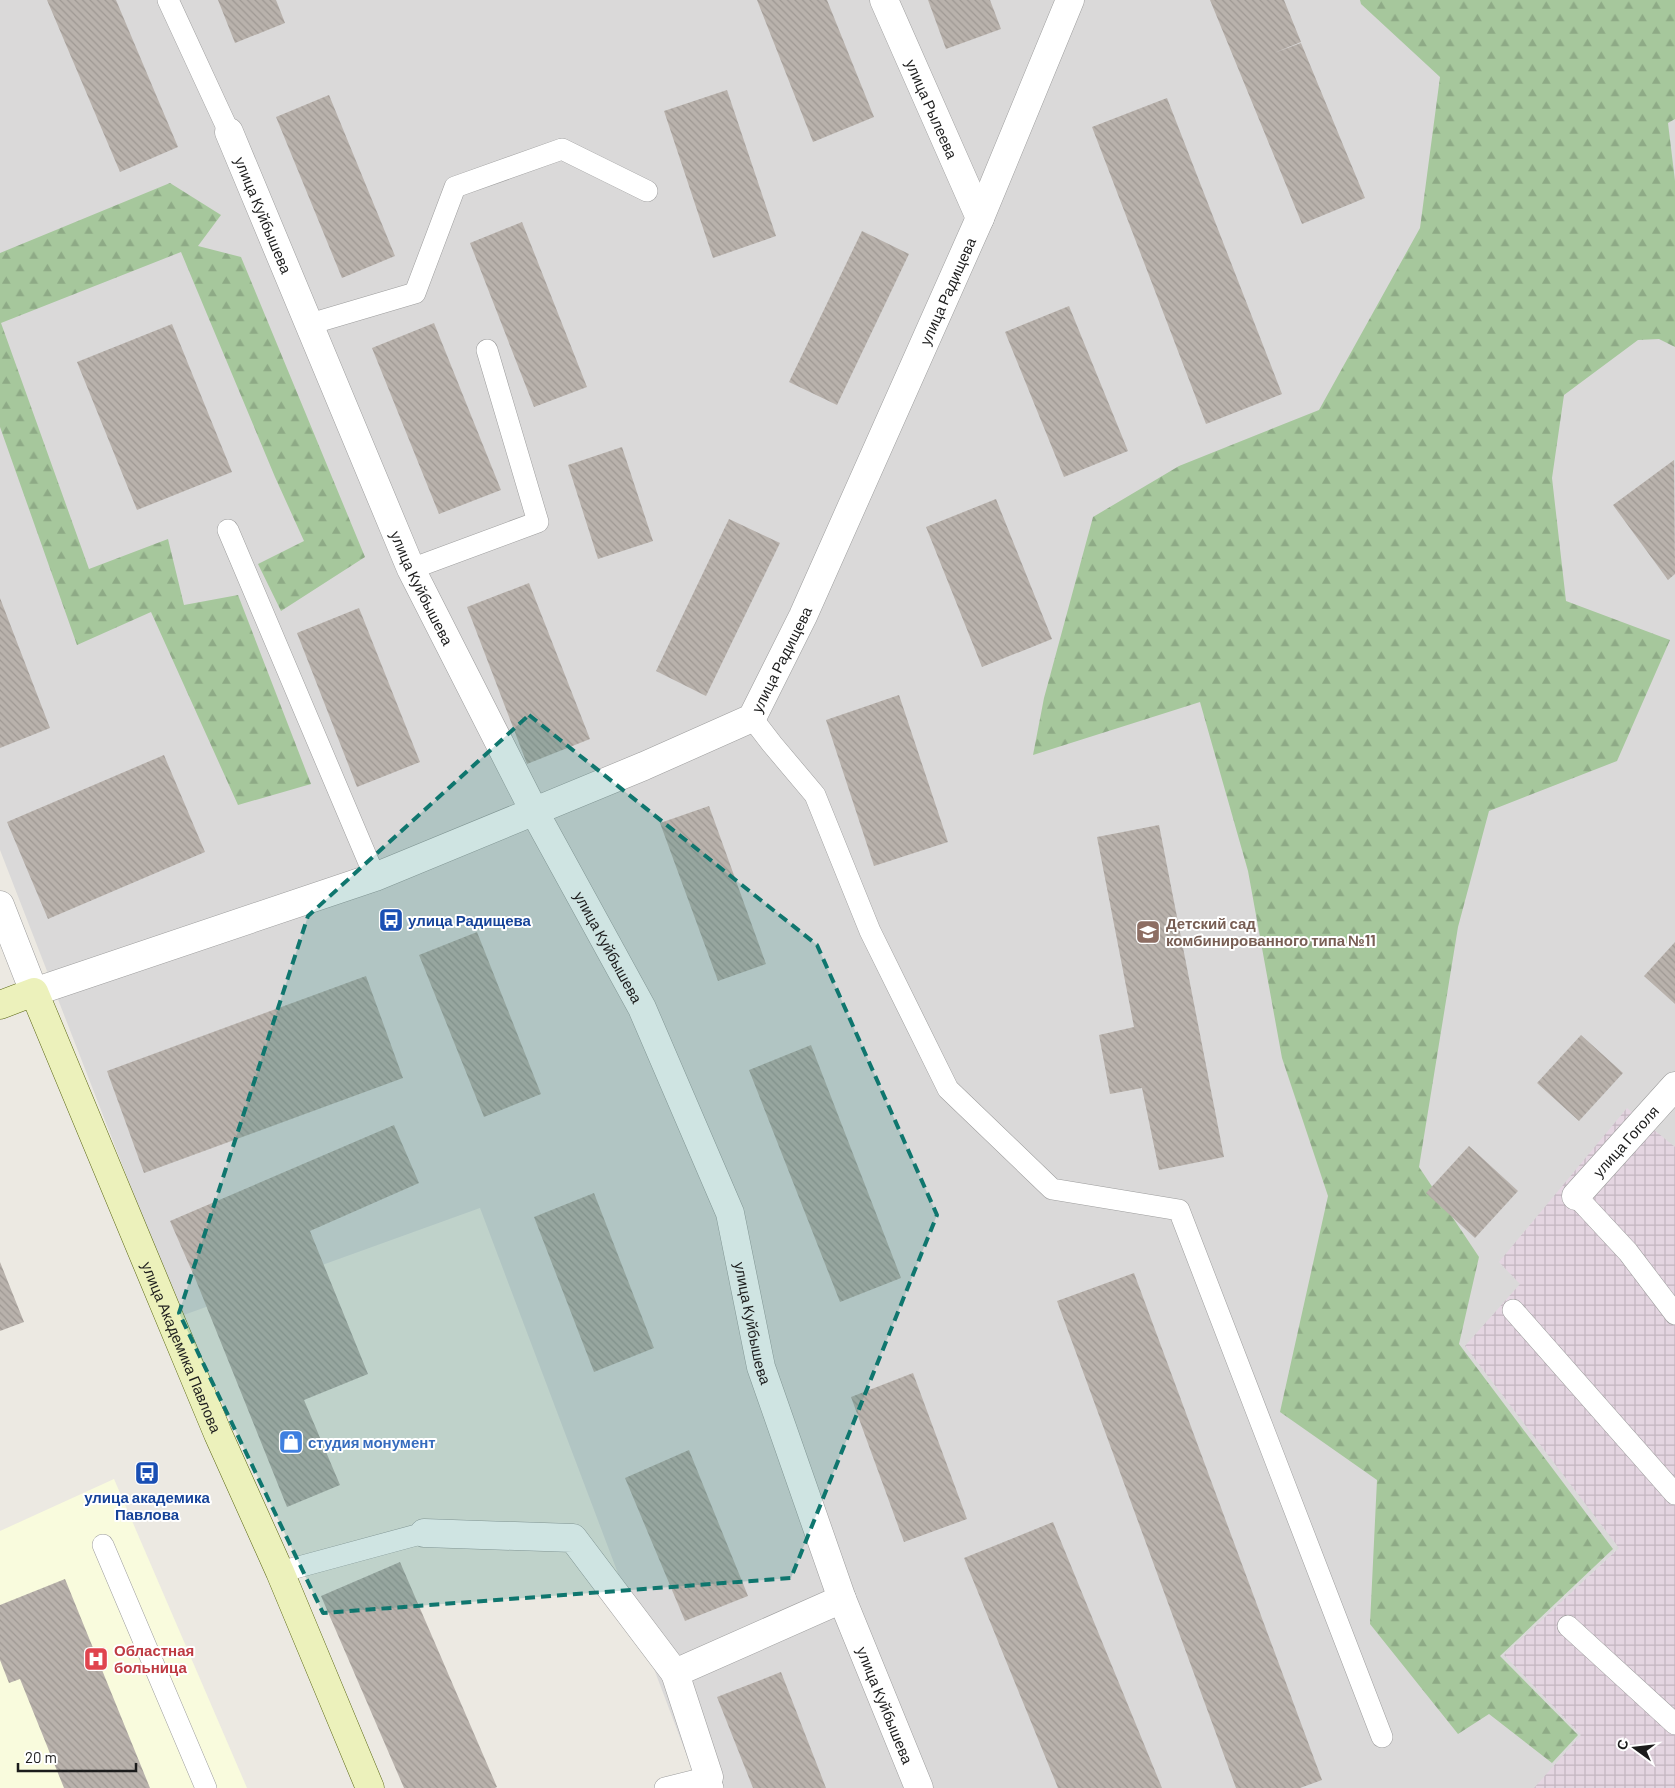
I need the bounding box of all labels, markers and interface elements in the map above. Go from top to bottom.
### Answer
street label: улица Рылеева [902,56,962,162]
street label: улица Куйбышева [231,154,296,277]
street label: улица Радищева [916,234,980,348]
street label: улица Куйбышева [387,528,457,649]
street label: улица Радищева [747,603,815,715]
street label: улица Куйбышева [571,888,647,1007]
bus stop icon: улица Радищева [378,907,404,933]
place label: улица Радищева [408,911,532,929]
place label: Детский сад комбинированного типа №11 [1166,914,1376,949]
school or university icon: Детский сад комбинированного типа №11 [1135,919,1161,945]
street label: улица Гоголя [1589,1102,1662,1180]
street label: улица Академика Павлова [138,1259,226,1436]
street label: улица Куйбышева [731,1260,776,1387]
shop icon: студия монумент [278,1429,304,1455]
place label: студия монумент [308,1433,436,1451]
bus stop icon: улица академика Павлова [134,1460,160,1486]
place label: улица академика Павлова [84,1488,210,1523]
place label: Областная больница [114,1641,194,1676]
street label: улица Куйбышева [853,1644,917,1767]
hospital icon: Областная больница [83,1646,109,1672]
north arrow [1610,1723,1660,1773]
text: С [1612,1737,1631,1752]
scale bar [18,1740,135,1772]
text: 20 m [25,1748,57,1766]

